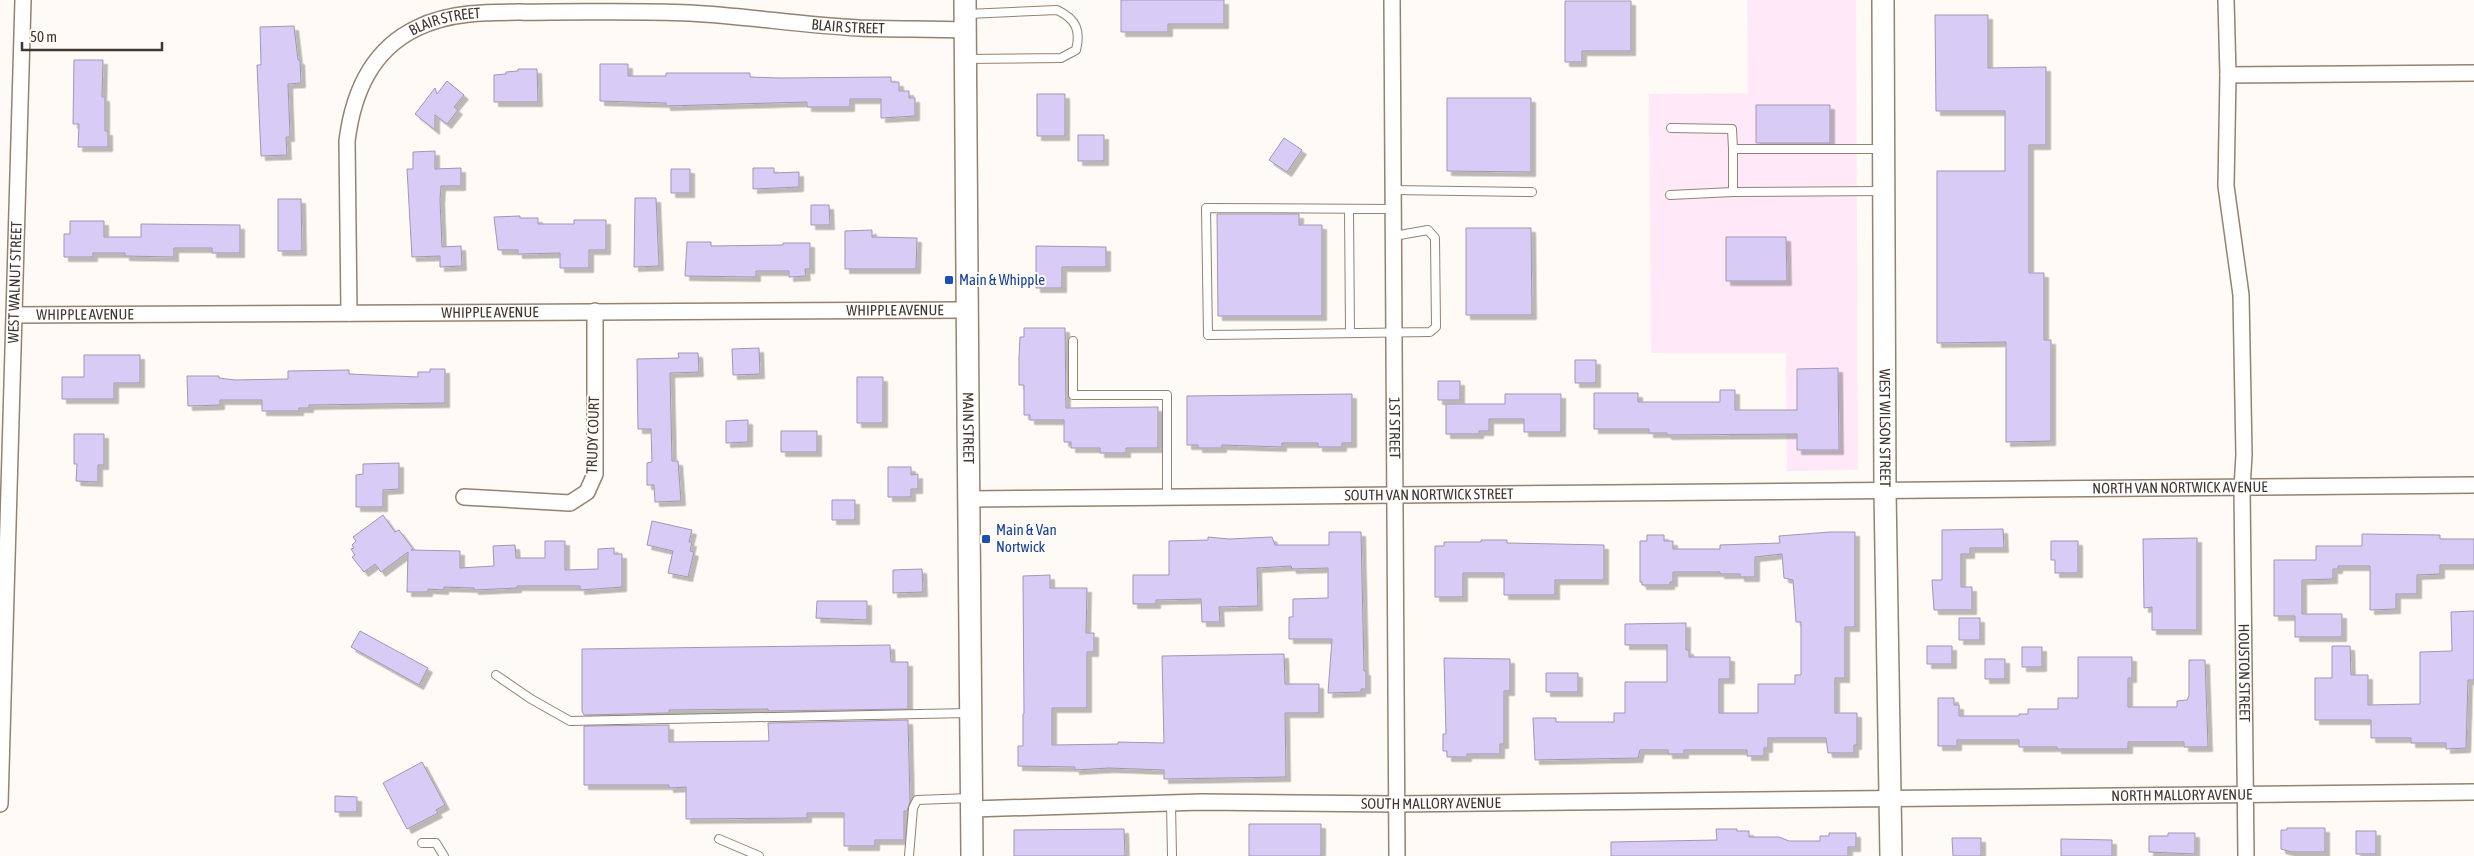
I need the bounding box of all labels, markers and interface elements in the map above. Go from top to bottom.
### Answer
street label: BLAIR STREET [406,4,481,39]
street label: BLAIR STREET [811,15,885,37]
scale bar [22,20,162,52]
text: 50 m [30,28,57,45]
street label: WEST WALNUT STREET [4,220,25,344]
place label: Main & Whipple [959,271,1045,288]
marker: Main & Whipple [943,274,955,286]
street label: WHIPPLE AVENUE [846,301,944,319]
street label: WHIPPLE AVENUE [441,303,539,321]
street label: WHIPPLE AVENUE [36,305,134,323]
street label: WEST WILSON STREET [1877,369,1894,488]
street label: MAIN STREET [960,392,977,464]
street label: TRUDY COURT [583,395,602,474]
street label: 1ST STREET [1386,397,1404,459]
street label: NORTH VAN NORTWICK AVENUE [2092,478,2268,497]
street label: SOUTH VAN NORTWICK STREET [1344,485,1514,504]
place label: Main & Van Nortwick [996,521,1057,555]
marker: Main & Van Nortwick [980,533,992,545]
street label: HOUSTON STREET [2235,624,2254,723]
street label: NORTH MALLORY AVENUE [2111,785,2253,804]
street label: SOUTH MALLORY AVENUE [1361,794,1502,812]

